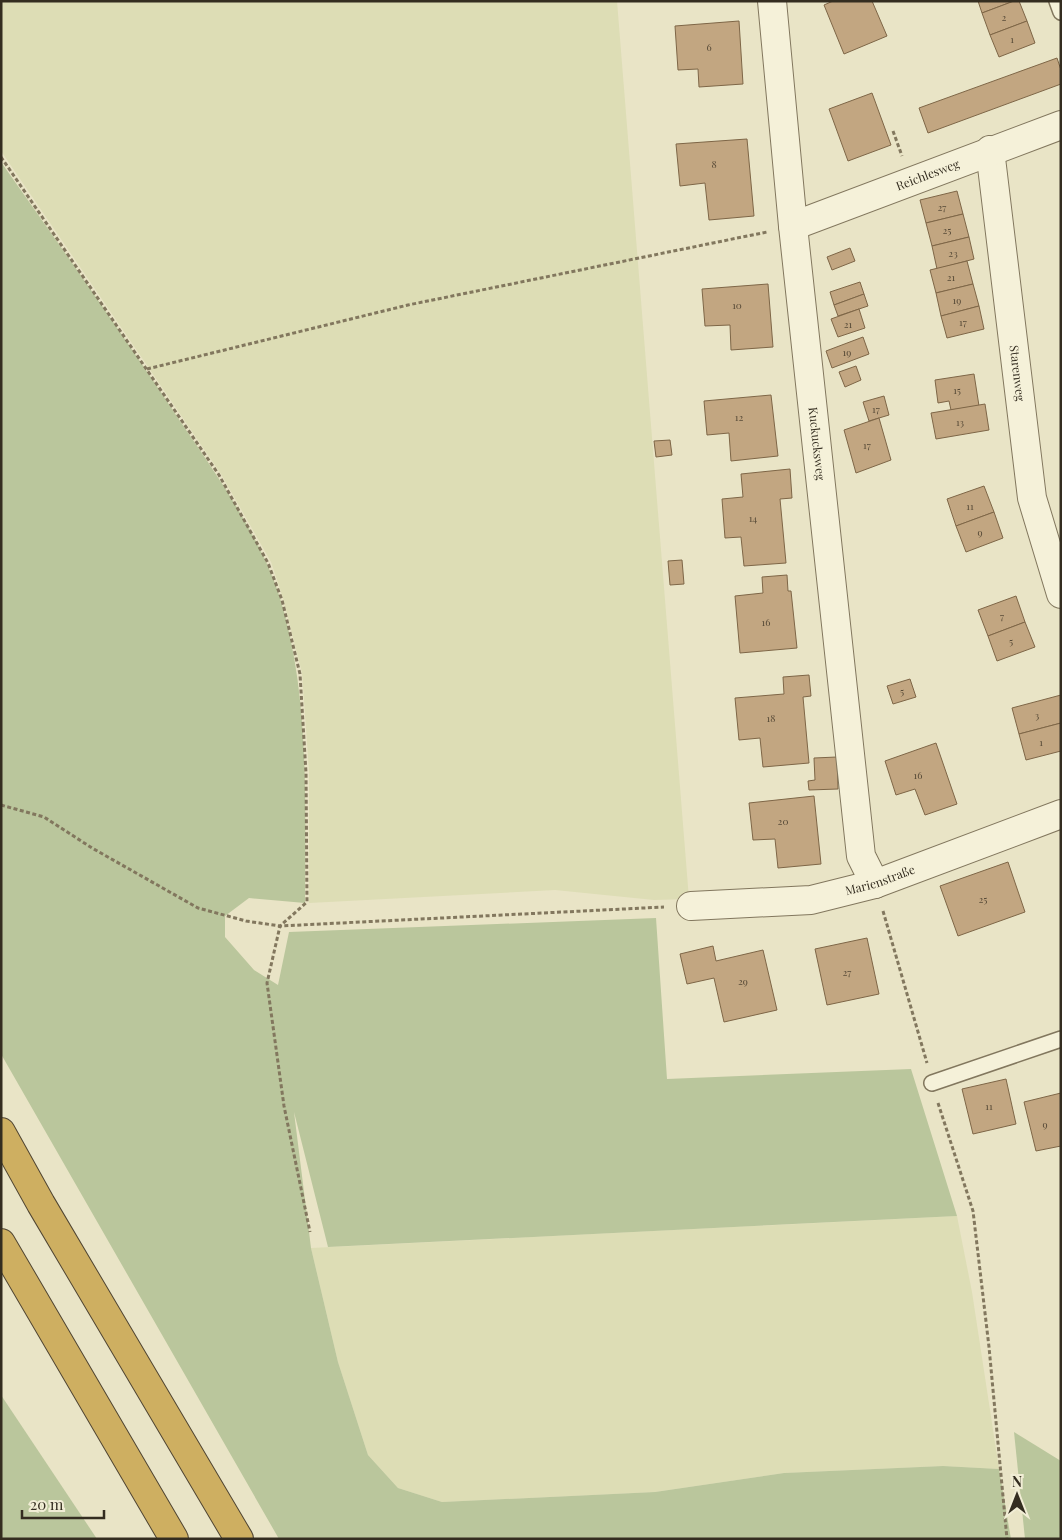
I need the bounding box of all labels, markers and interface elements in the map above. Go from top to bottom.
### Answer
house number: 2 [1002,10,1007,24]
house number: 1 [1010,32,1014,46]
house number: 6 [706,40,712,54]
street label: Reichlesweg [893,155,962,194]
house number: 8 [711,157,717,171]
house number: 27 [938,200,946,214]
house number: 25 [943,223,951,237]
house number: 23 [948,246,958,260]
house number: 21 [947,270,956,284]
house number: 19 [953,293,961,307]
house number: 10 [732,298,742,312]
house number: 17 [959,315,967,329]
house number: 21 [844,317,853,331]
street label: Starenweg [1007,344,1029,403]
house number: 19 [843,345,851,359]
house number: 15 [953,383,961,397]
house number: 17 [872,402,880,416]
street label: Kuckucksweg [806,406,829,482]
house number: 12 [735,410,743,424]
house number: 13 [956,415,965,429]
house number: 17 [863,438,871,452]
house number: 11 [966,499,974,513]
house number: 14 [749,511,757,525]
house number: 9 [977,525,983,539]
house number: 7 [1000,609,1004,623]
house number: 16 [762,615,770,629]
house number: 5 [1009,634,1013,648]
house number: 5 [900,684,904,698]
house number: 3 [1035,708,1040,722]
house number: 18 [767,711,775,725]
house number: 1 [1039,735,1043,749]
house number: 16 [914,768,922,782]
house number: 20 [778,814,788,828]
street label: Marienstraße [843,861,917,898]
house number: 25 [979,892,987,906]
house number: 27 [843,965,851,979]
house number: 29 [738,974,748,988]
house number: 11 [985,1099,993,1113]
house number: 9 [1042,1117,1048,1131]
north arrow [992,1470,1042,1520]
text: N [1012,1472,1022,1491]
scale bar [22,1488,105,1520]
text: 20 m [30,1494,64,1514]

